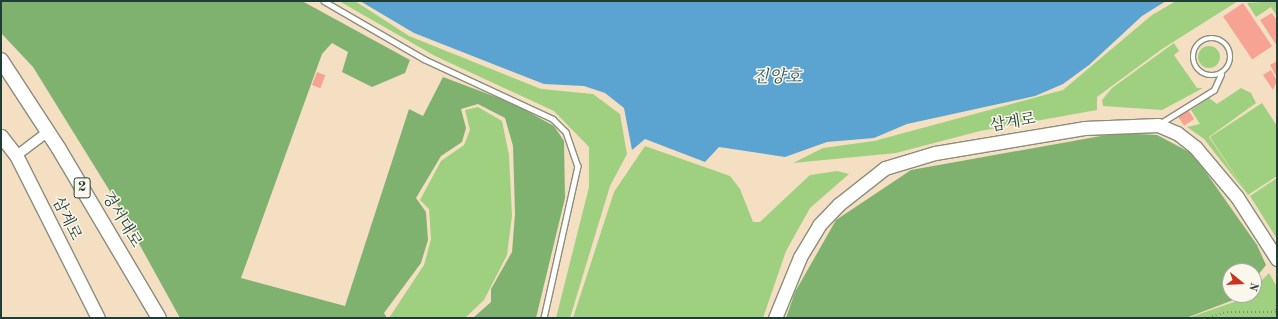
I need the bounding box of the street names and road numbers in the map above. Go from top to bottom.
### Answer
street label: 삼계로 [989,110,1037,136]
road number: 2 [73,175,91,201]
street label: 경서대로 [97,189,145,251]
street label: 삼계로 [47,194,85,244]

